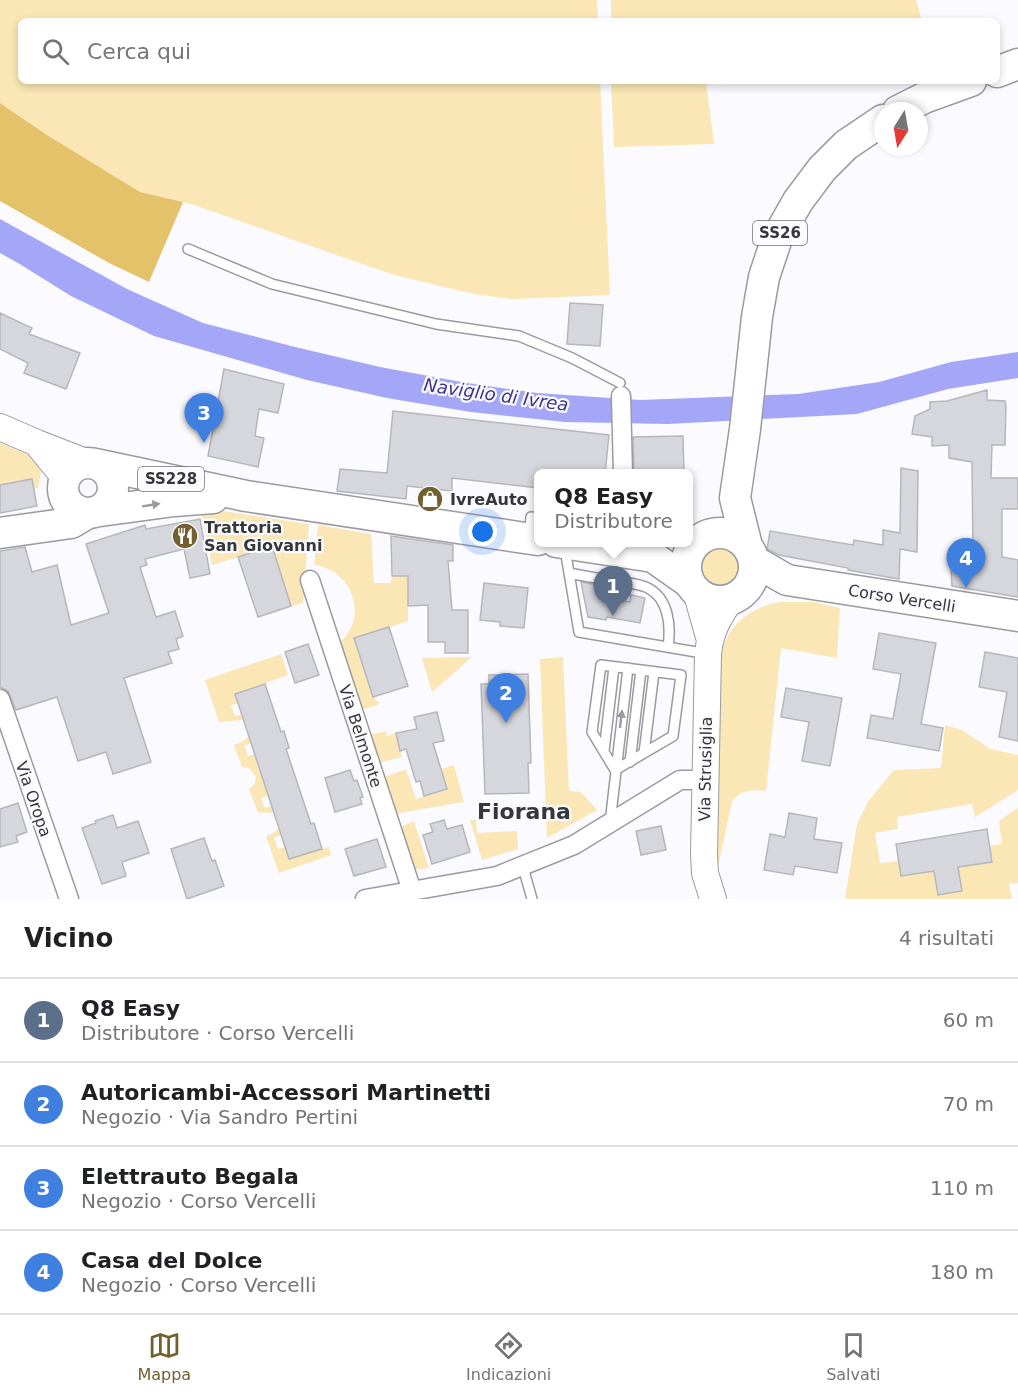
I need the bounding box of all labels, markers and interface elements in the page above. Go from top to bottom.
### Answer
search box [18,18,1000,84]
icon: search [39,35,72,68]
text: Cerca qui [87,39,191,64]
north arrow [874,102,928,156]
road number: SS26 [753,221,807,245]
water label: Naviglio di Ivrea [422,374,570,415]
pin: 3 [184,394,224,443]
road number: SS228 [138,467,204,491]
popup [534,469,693,547]
shop icon: IvreAuto [415,484,445,514]
text: Q8 Easy [554,484,653,509]
place label: IvreAuto [450,490,528,509]
one-way arrow [141,500,160,509]
text: Distributore [554,509,673,533]
your location [468,517,497,546]
place label: Trattoria San Giovanni [204,518,322,555]
restaurant icon: Trattoria San Giovanni [170,521,200,551]
pin: 4 [946,538,986,588]
pin: 1 [594,566,632,616]
street label: Corso Vercelli [847,581,957,616]
pin: 2 [486,674,526,723]
street label: Via Belmonte [335,682,386,790]
one-way arrow [616,710,626,729]
street label: Via Strusiglia [695,716,716,822]
street label: Via Oropa [12,759,55,839]
district label: Fiorana [477,799,571,824]
text: Vicino [24,923,113,953]
text: 4 risultati [899,926,994,950]
text: Q8 Easy [81,996,180,1021]
text: 1 [37,1008,50,1032]
text: 60 m [943,1008,994,1032]
text: Distributore · Corso Vercelli [81,1021,354,1045]
text: Autoricambi-Accessori Martinetti [81,1080,491,1105]
text: 2 [37,1092,50,1116]
text: 70 m [943,1092,994,1116]
text: Negozio · Via Sandro Pertini [81,1105,358,1129]
text: Elettrauto Begala [81,1164,299,1189]
text: 3 [37,1176,50,1200]
text: 110 m [930,1176,994,1200]
text: Negozio · Corso Vercelli [81,1189,316,1213]
text: Casa del Dolce [81,1248,262,1273]
text: 4 [37,1260,50,1284]
text: 180 m [930,1260,994,1284]
text: Negozio · Corso Vercelli [81,1273,316,1297]
tab: Mappa [137,1329,191,1384]
tab: Indicazioni [466,1329,551,1384]
tab: Salvati [826,1329,881,1384]

